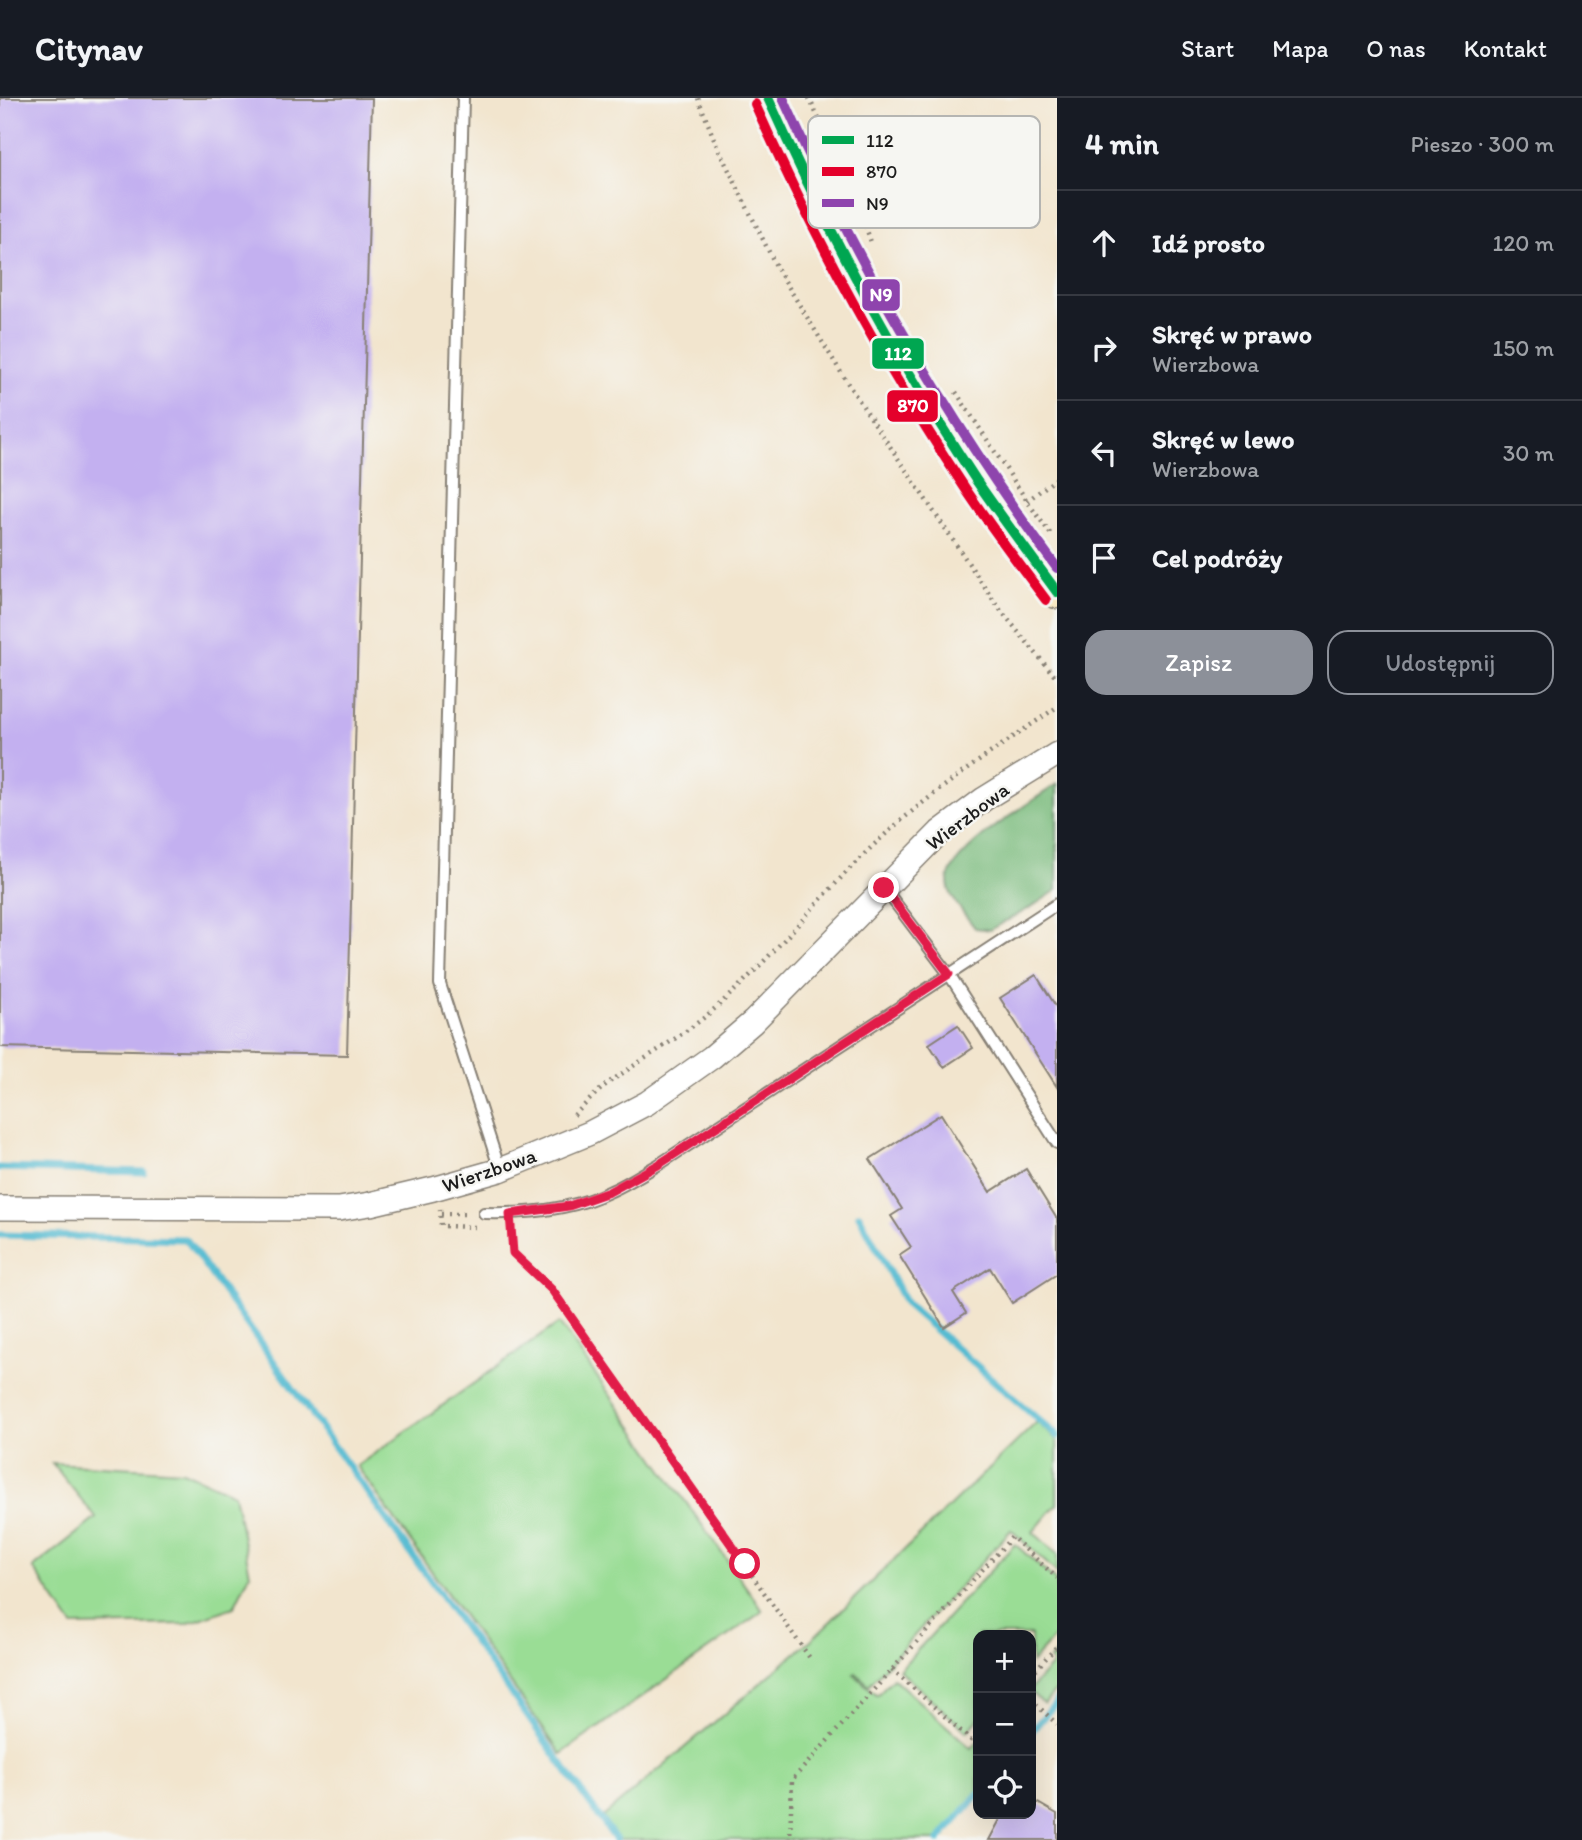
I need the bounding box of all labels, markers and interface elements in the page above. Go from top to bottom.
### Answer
text: Citynav [35,29,143,68]
text: Start [1181,34,1234,63]
text: Mapa [1272,34,1328,63]
text: O nas [1366,34,1426,63]
text: Kontakt [1464,34,1547,63]
legend [808,116,1040,228]
text: 4 min [1085,125,1159,162]
text: 112 [866,129,894,152]
text: Pieszo · 300 m [1410,130,1554,158]
text: 870 [866,160,898,183]
text: N9 [866,192,889,215]
icon: ahead [1085,224,1123,262]
text: Idź prosto [1152,227,1265,259]
text: 120 m [1493,229,1554,257]
line badge: N9 [861,278,901,312]
text: N9 [870,283,892,306]
text: Skręć w prawo [1152,318,1312,350]
icon: right [1085,329,1123,367]
text: 150 m [1493,334,1554,362]
line badge: 112 [871,337,925,370]
text: 112 [884,342,912,365]
text: Wierzbowa [1152,350,1259,378]
line badge: 870 [886,389,939,423]
text: 870 [897,394,929,417]
text: Skręć w lewo [1152,423,1295,455]
icon: left [1085,434,1123,472]
text: 30 m [1503,439,1554,467]
text: Wierzbowa [1152,455,1259,483]
icon: arrive [1085,539,1123,577]
text: Cel podróży [1152,542,1282,574]
button: Zapisz [1085,630,1313,695]
button: Udostępnij [1327,630,1554,695]
street label: Wierzbowa [920,777,1014,855]
route end [868,872,899,903]
street label: Wierzbowa [439,1142,539,1198]
route start [729,1548,760,1579]
map controls [973,1630,1036,1819]
button: + [973,1630,1036,1693]
button: − [973,1693,1036,1756]
button: locate [973,1756,1036,1819]

